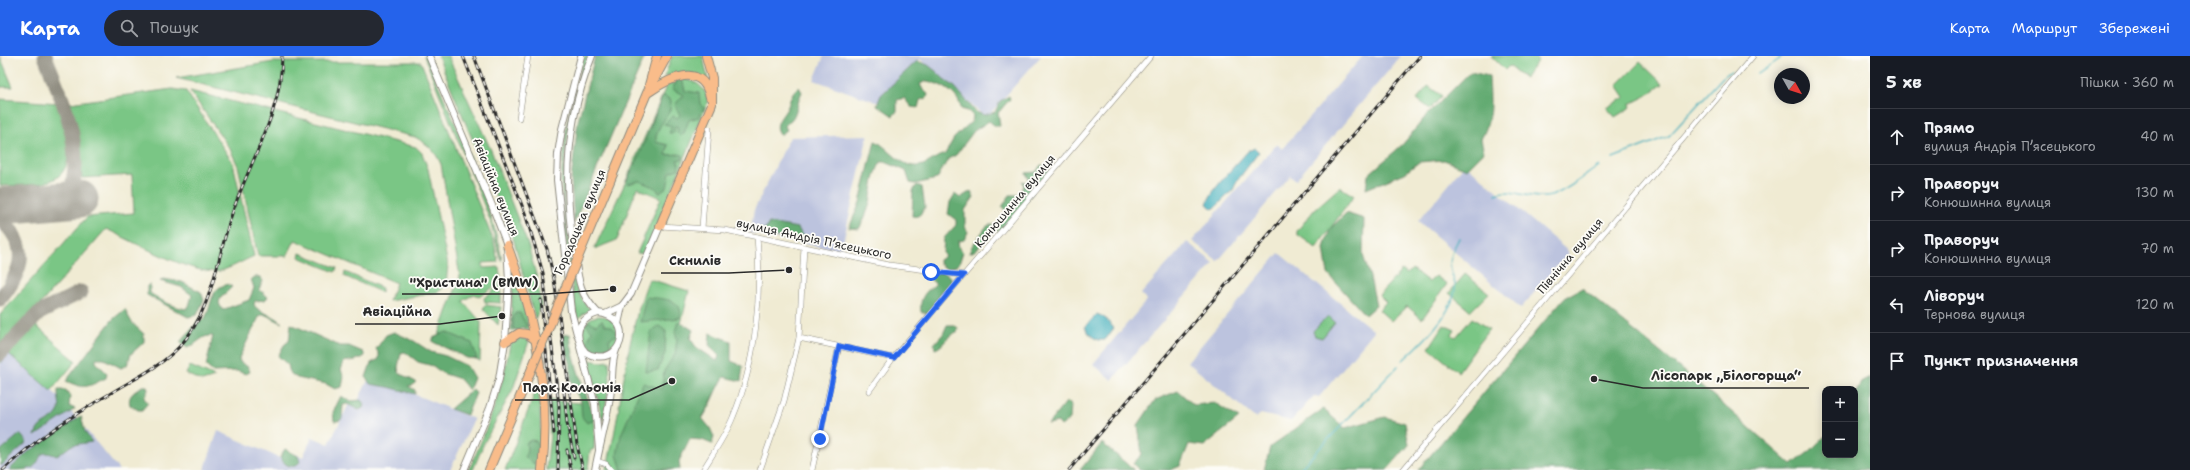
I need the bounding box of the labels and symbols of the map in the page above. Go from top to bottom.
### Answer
north arrow [1774,68,1810,104]
street label: Авіаційна вулиця [469,136,523,238]
street label: Конюшинна вулиця [971,151,1059,251]
street label: Городоцька вулиця [551,167,609,277]
street label: вулиця Андрія Пʼясецького [735,215,893,263]
street label: Північна вулиця [1533,215,1607,297]
callout: Скнилів [661,248,729,273]
text: Скнилів [669,252,721,269]
route start [922,263,940,281]
callout: "Христина" (BMW) [402,269,546,294]
text: "Христина" (BMW) [410,274,538,291]
callout: Авіаційна [355,299,440,324]
text: Авіаційна [362,303,432,320]
callout: Лісопарк „Білогорща“ [1643,363,1809,388]
text: Лісопарк „Білогорща“ [1651,367,1801,384]
callout: Парк Кольонія [515,375,629,400]
text: Парк Кольонія [523,379,622,396]
route end [811,430,829,448]

